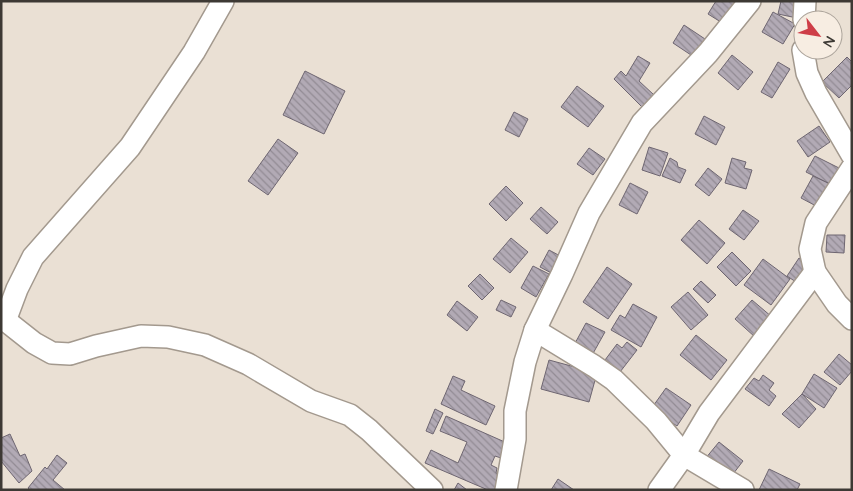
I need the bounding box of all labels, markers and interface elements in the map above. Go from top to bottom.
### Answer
north arrow [793,10,843,60]
text: N [819,33,840,51]

